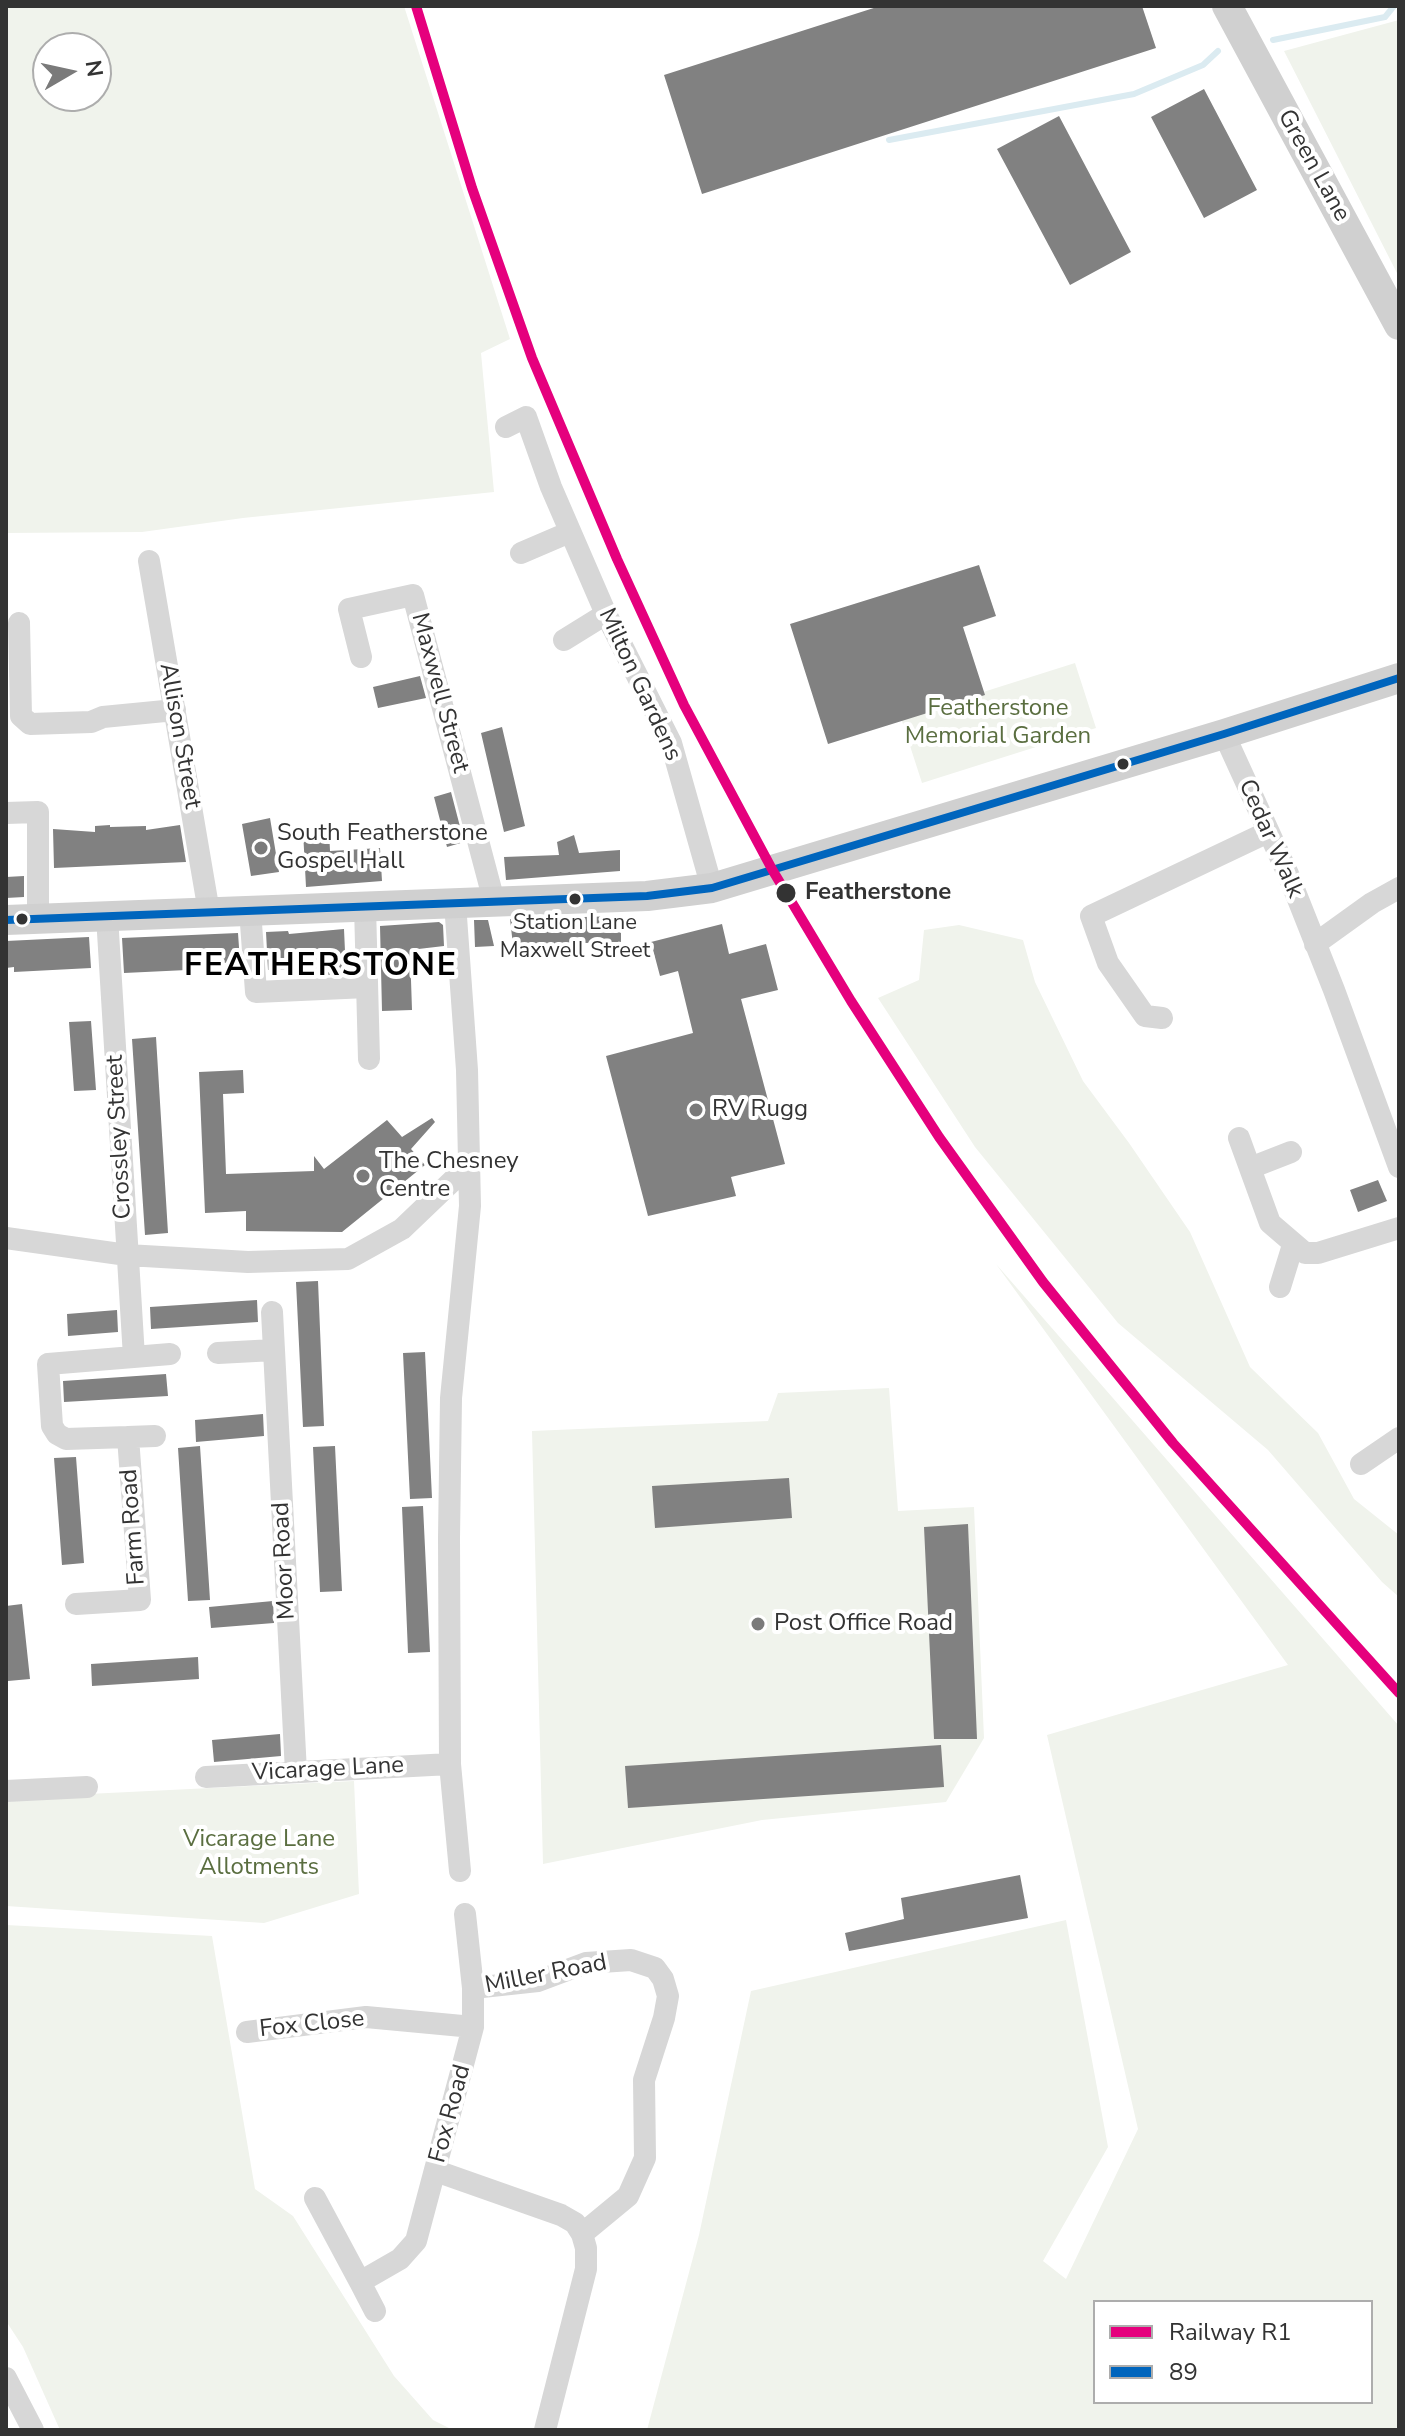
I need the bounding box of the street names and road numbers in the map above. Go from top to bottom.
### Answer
street label: Green Lane [1271,105,1355,227]
street label: Milton Gardens [591,604,687,766]
street label: Maxwell Street [404,610,474,776]
street label: Allison Street [152,661,206,811]
street label: Cedar Walk [1231,775,1309,903]
street label: Crossley Street [101,1054,139,1220]
street label: Farm Road [116,1468,152,1586]
street label: Moor Road [268,1501,302,1621]
street label: Vicarage Lane [251,1752,405,1788]
street label: Miller Road [483,1949,609,2001]
street label: Fox Close [258,2005,366,2045]
street label: Fox Road [424,2062,478,2166]

